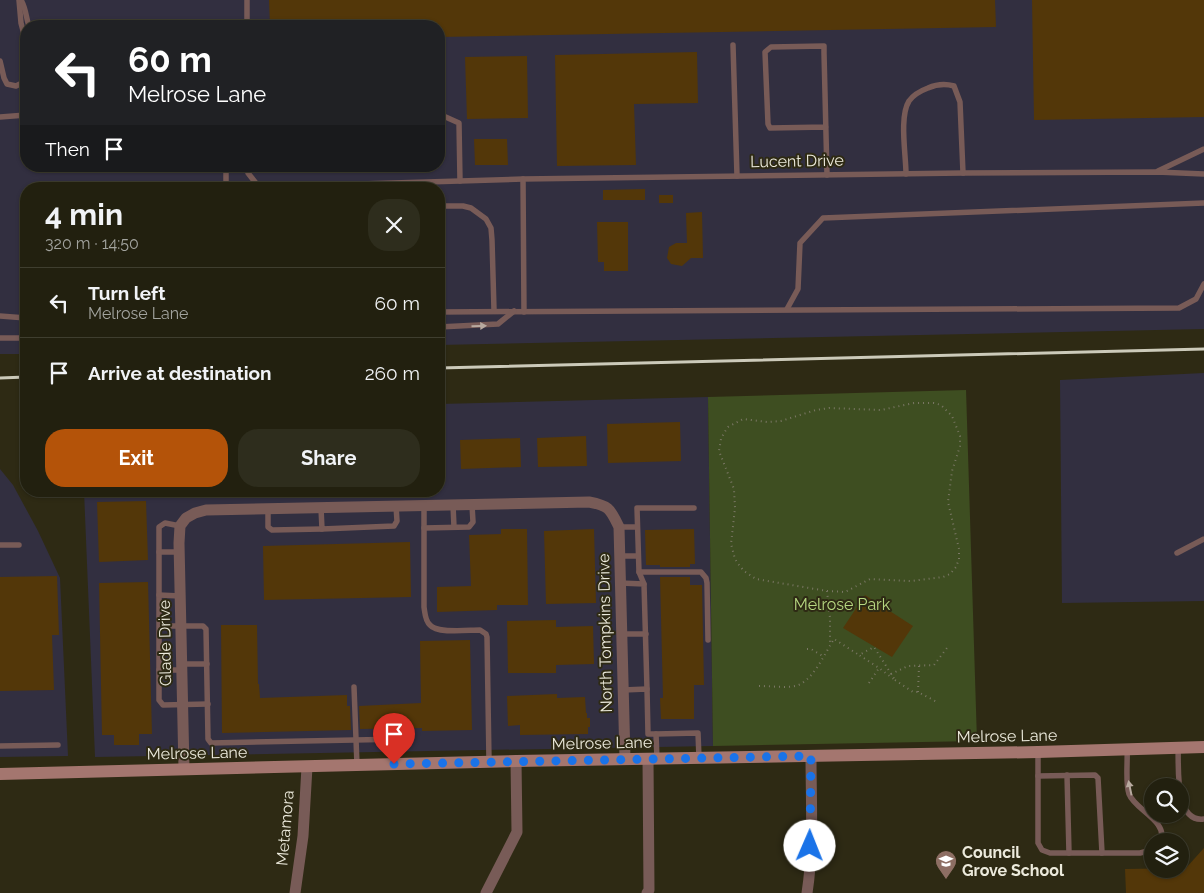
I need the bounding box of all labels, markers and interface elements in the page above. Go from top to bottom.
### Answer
text: 60 m [128,39,212,80]
icon: left [45,40,110,105]
text: Melrose Lane [128,81,266,107]
icon: arrive [100,135,128,163]
text: Then [45,138,90,160]
street label: Lucent Drive [750,151,844,171]
text: 4 min [45,197,123,232]
button: close [368,199,420,251]
text: 320 m · 14:50 [45,234,139,253]
text: Turn left [88,282,165,304]
icon: left [45,289,73,317]
text: 60 m [375,292,420,314]
text: Melrose Lane [88,304,189,323]
one-way arrow [471,322,487,330]
icon: arrive [45,359,73,387]
text: Arrive at destination [88,362,272,384]
text: 260 m [365,362,420,384]
button: Exit [45,429,228,487]
button: Share [238,429,420,487]
street label: North Tompkins Drive [594,553,616,713]
park label: Melrose Park [794,595,891,614]
street label: Glade Drive [155,600,175,686]
pin [373,713,415,764]
icon: arrive [380,720,408,748]
street label: Melrose Lane [957,726,1057,746]
street label: Melrose Lane [552,733,652,753]
street label: Melrose Lane [147,743,247,763]
map controls [1144,778,1189,878]
button: search [1144,778,1189,823]
one-way arrow [1126,781,1134,796]
street label: Metamora [272,789,298,867]
position arrow [783,819,835,871]
button: layers [1144,833,1189,878]
place label: Council Grove School [962,843,1065,880]
school or university icon: Council Grove School [934,849,958,880]

